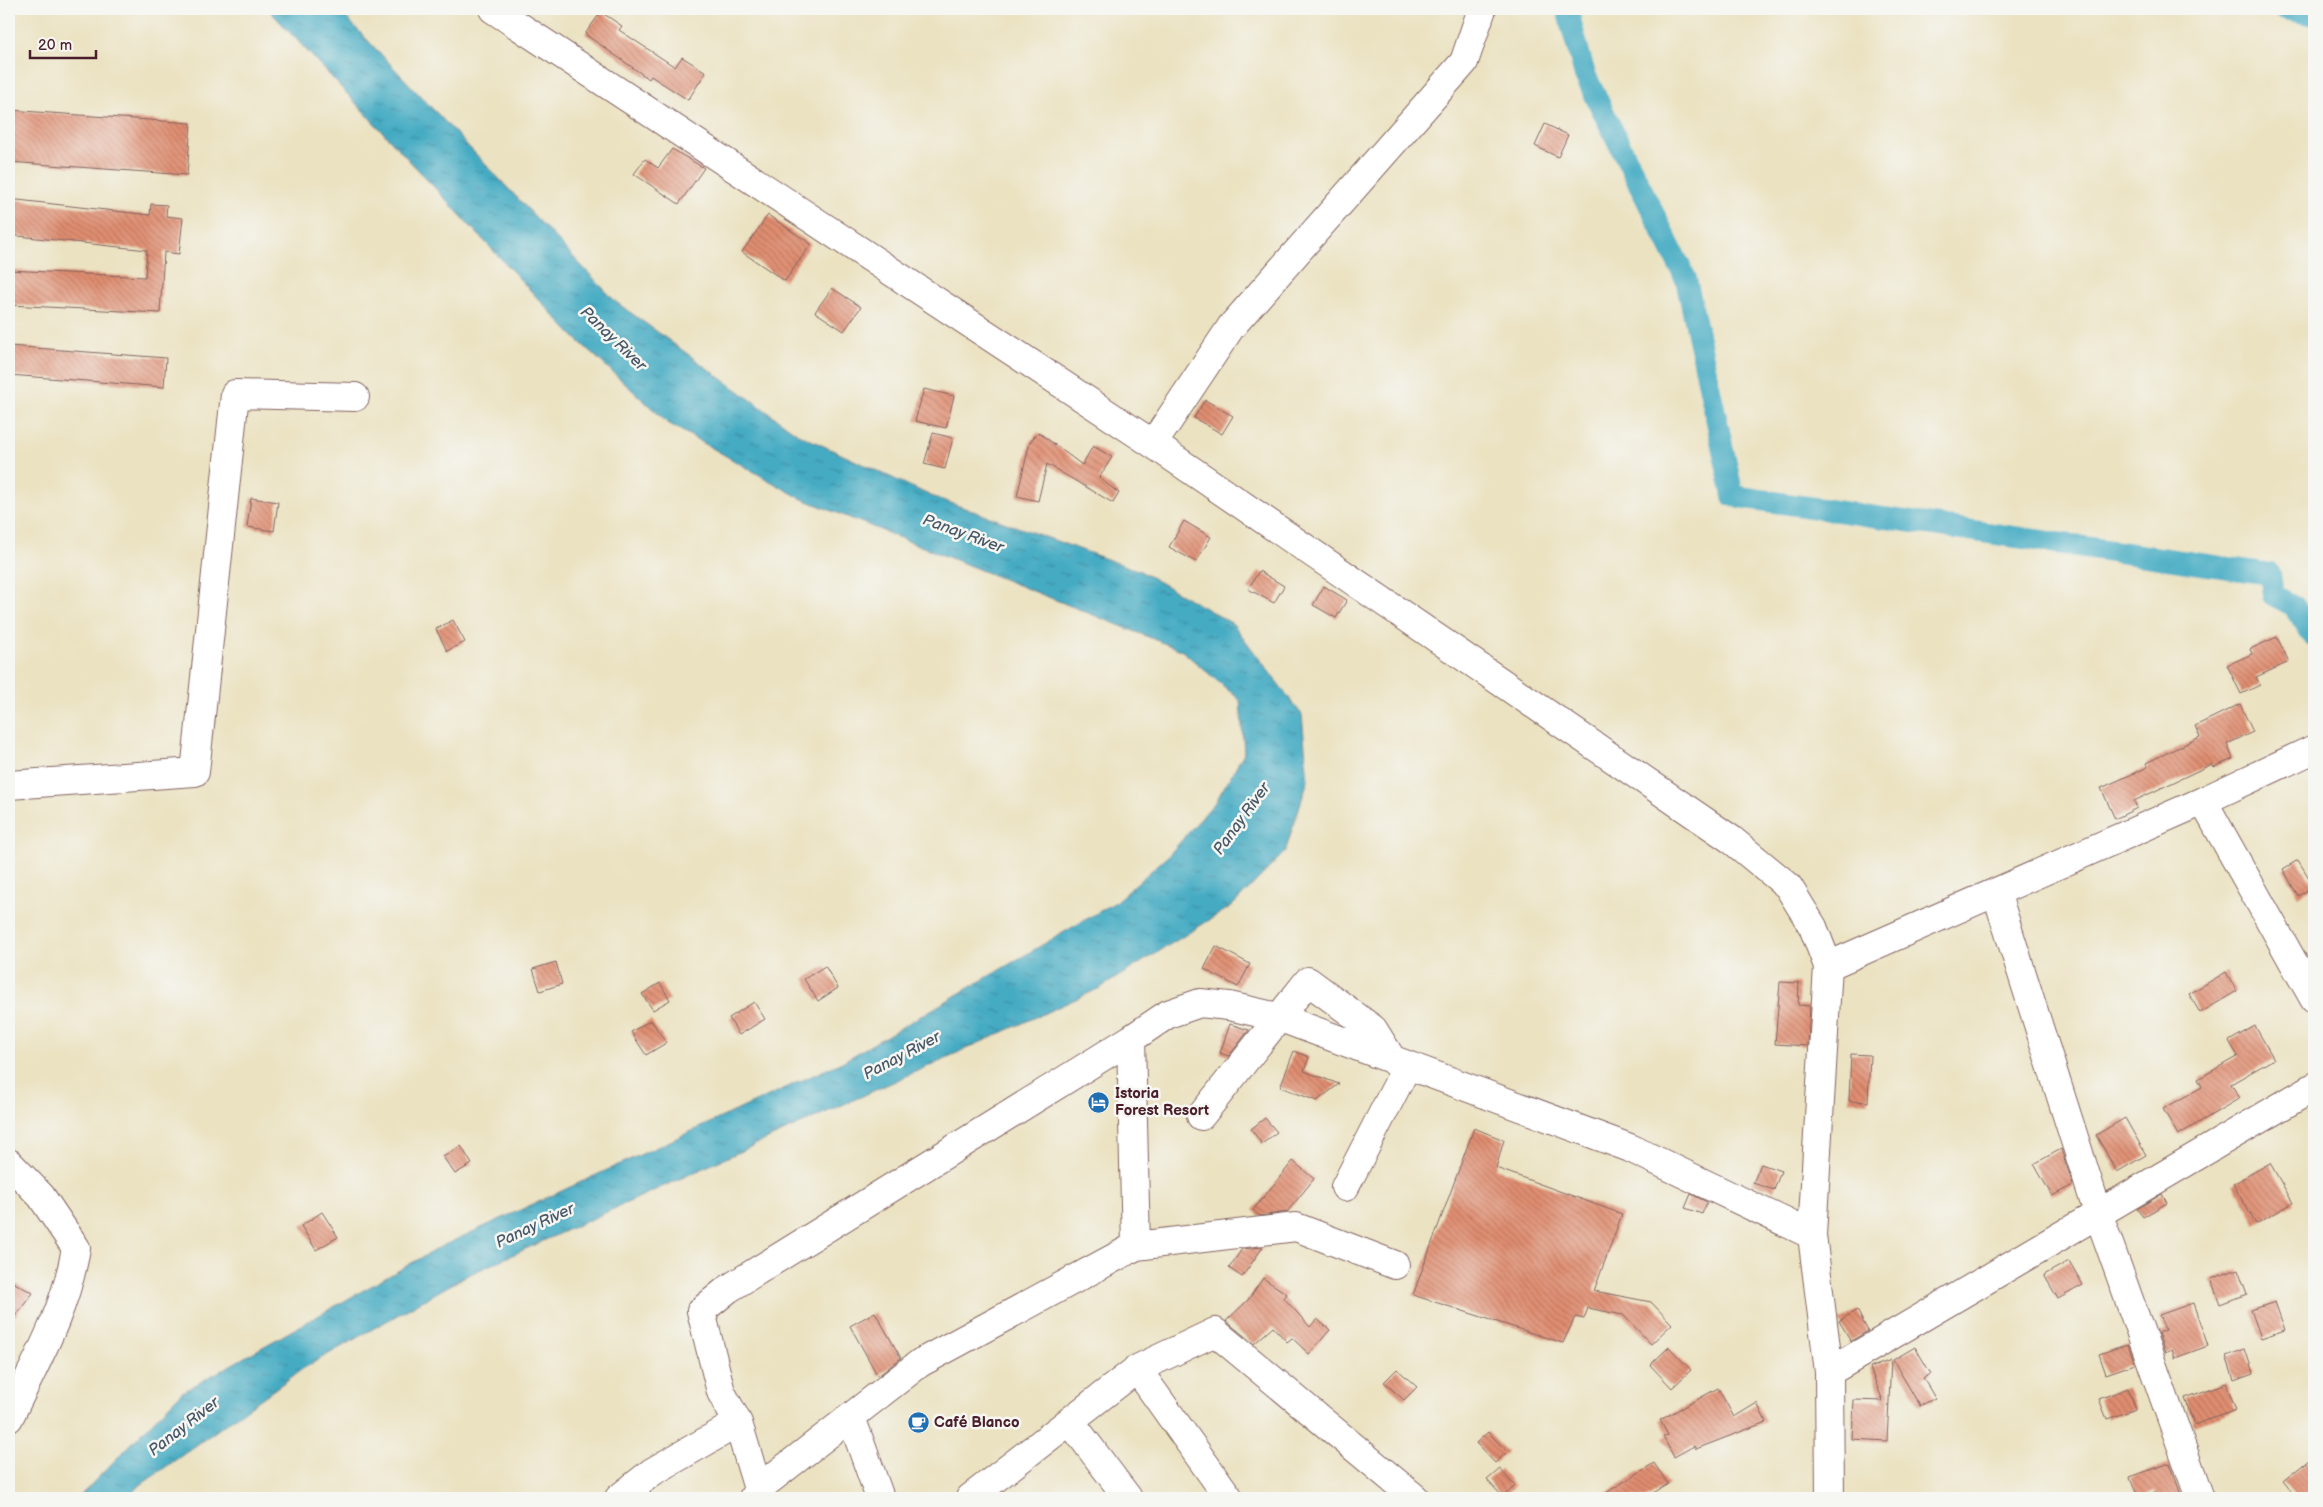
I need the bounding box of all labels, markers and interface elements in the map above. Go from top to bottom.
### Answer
scale bar [30,28,96,60]
text: 20 m [38,36,72,55]
water label: Panay River [576,303,651,376]
water label: Panay River [920,511,1007,558]
water label: Panay River [1209,778,1275,859]
water label: Panay River [860,1027,945,1084]
place label: Istoria Forest Resort [1115,1084,1209,1120]
hotel icon: Istoria Forest Resort [1087,1090,1111,1114]
water label: Panay River [493,1199,578,1252]
water label: Panay River [145,1393,224,1460]
cafe icon: Café Blanco [906,1410,930,1434]
place label: Café Blanco [934,1413,1020,1432]

